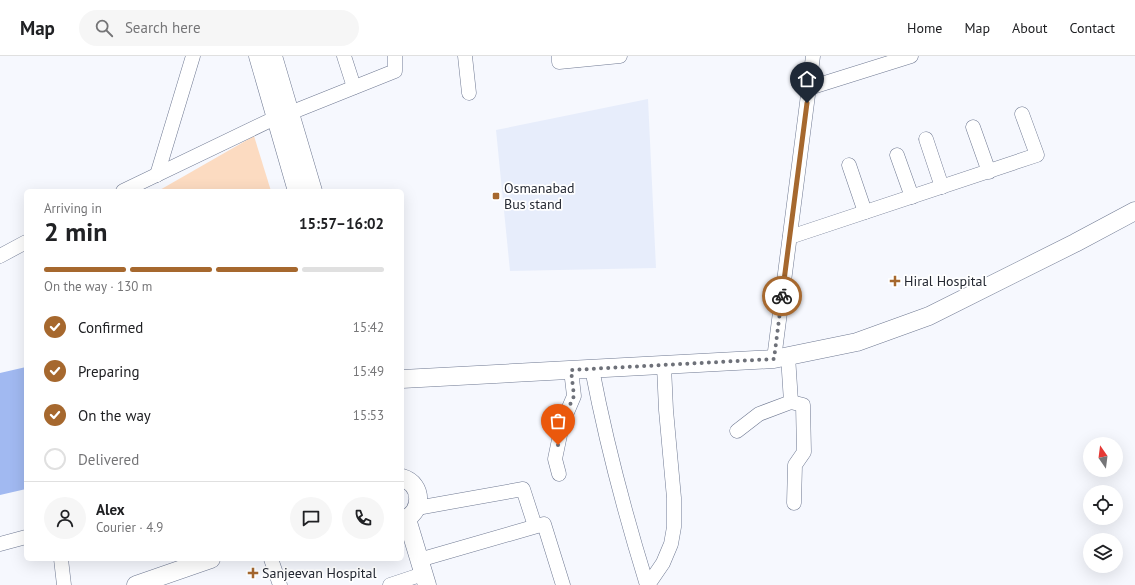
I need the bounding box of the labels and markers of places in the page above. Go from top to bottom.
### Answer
pin [790,62,824,103]
place label: Osmanabad Bus stand [504,179,574,213]
marker: Osmanabad Bus stand [491,191,501,201]
place label: Hiral Hospital [904,272,987,290]
marker: Hiral Hospital [889,275,901,287]
pin [541,404,575,445]
place label: Sanjeevan Hospital [262,564,377,582]
marker: Sanjeevan Hospital [247,567,259,579]

